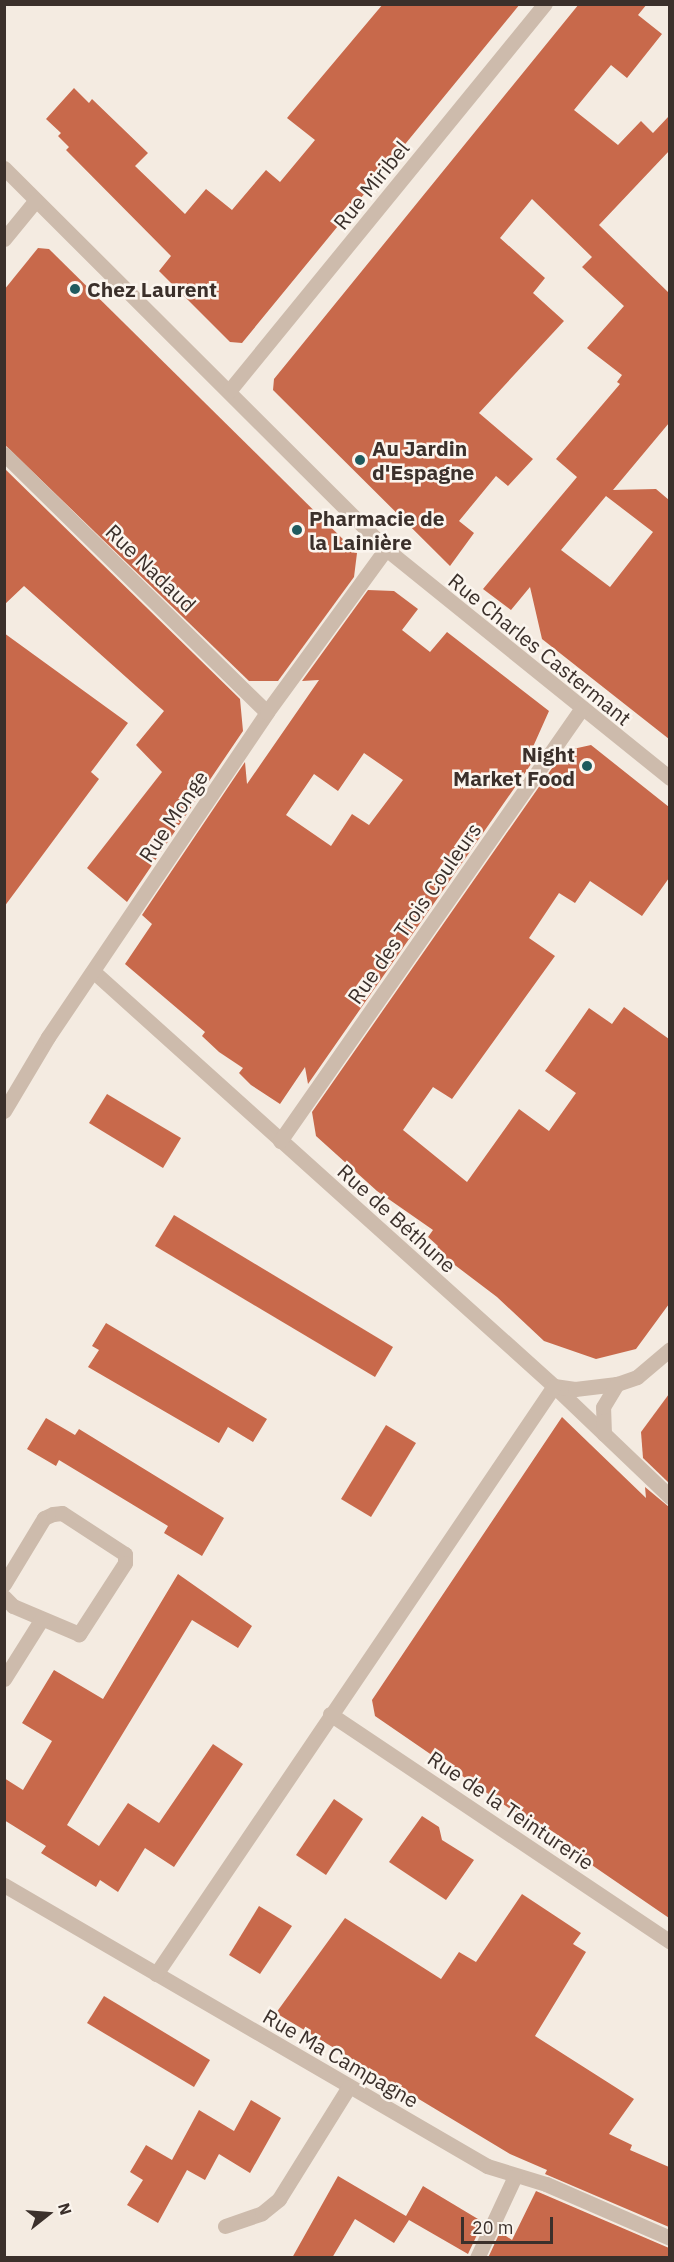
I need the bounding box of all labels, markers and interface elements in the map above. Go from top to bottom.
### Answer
street label: Rue Miribel [328,136,414,234]
place label: Chez Laurent [87,276,217,302]
marker: Chez Laurent [68,282,82,296]
place label: Au Jardin d'Espagne [372,435,474,485]
marker: Au Jardin d'Espagne [353,453,367,467]
place label: Pharmacie de la Lainière [309,505,445,555]
street label: Rue Nadaud [101,519,201,617]
marker: Pharmacie de la Lainière [290,523,304,537]
street label: Rue Charles Castermant [444,568,636,730]
place label: Night Market Food [453,741,575,791]
marker: Night Market Food [580,759,594,773]
street label: Rue Monge [133,765,213,867]
street label: Rue des Trois Couleurs [342,818,486,1008]
street label: Rue de Béthune [333,1158,461,1278]
street label: Rue de la Teinturerie [423,1745,599,1875]
street label: Rue Ma Campagne [259,2003,423,2113]
north arrow [18,2184,78,2244]
text: N [54,2200,76,2217]
scale bar [464,2205,556,2243]
text: 20 m [472,2216,514,2239]

